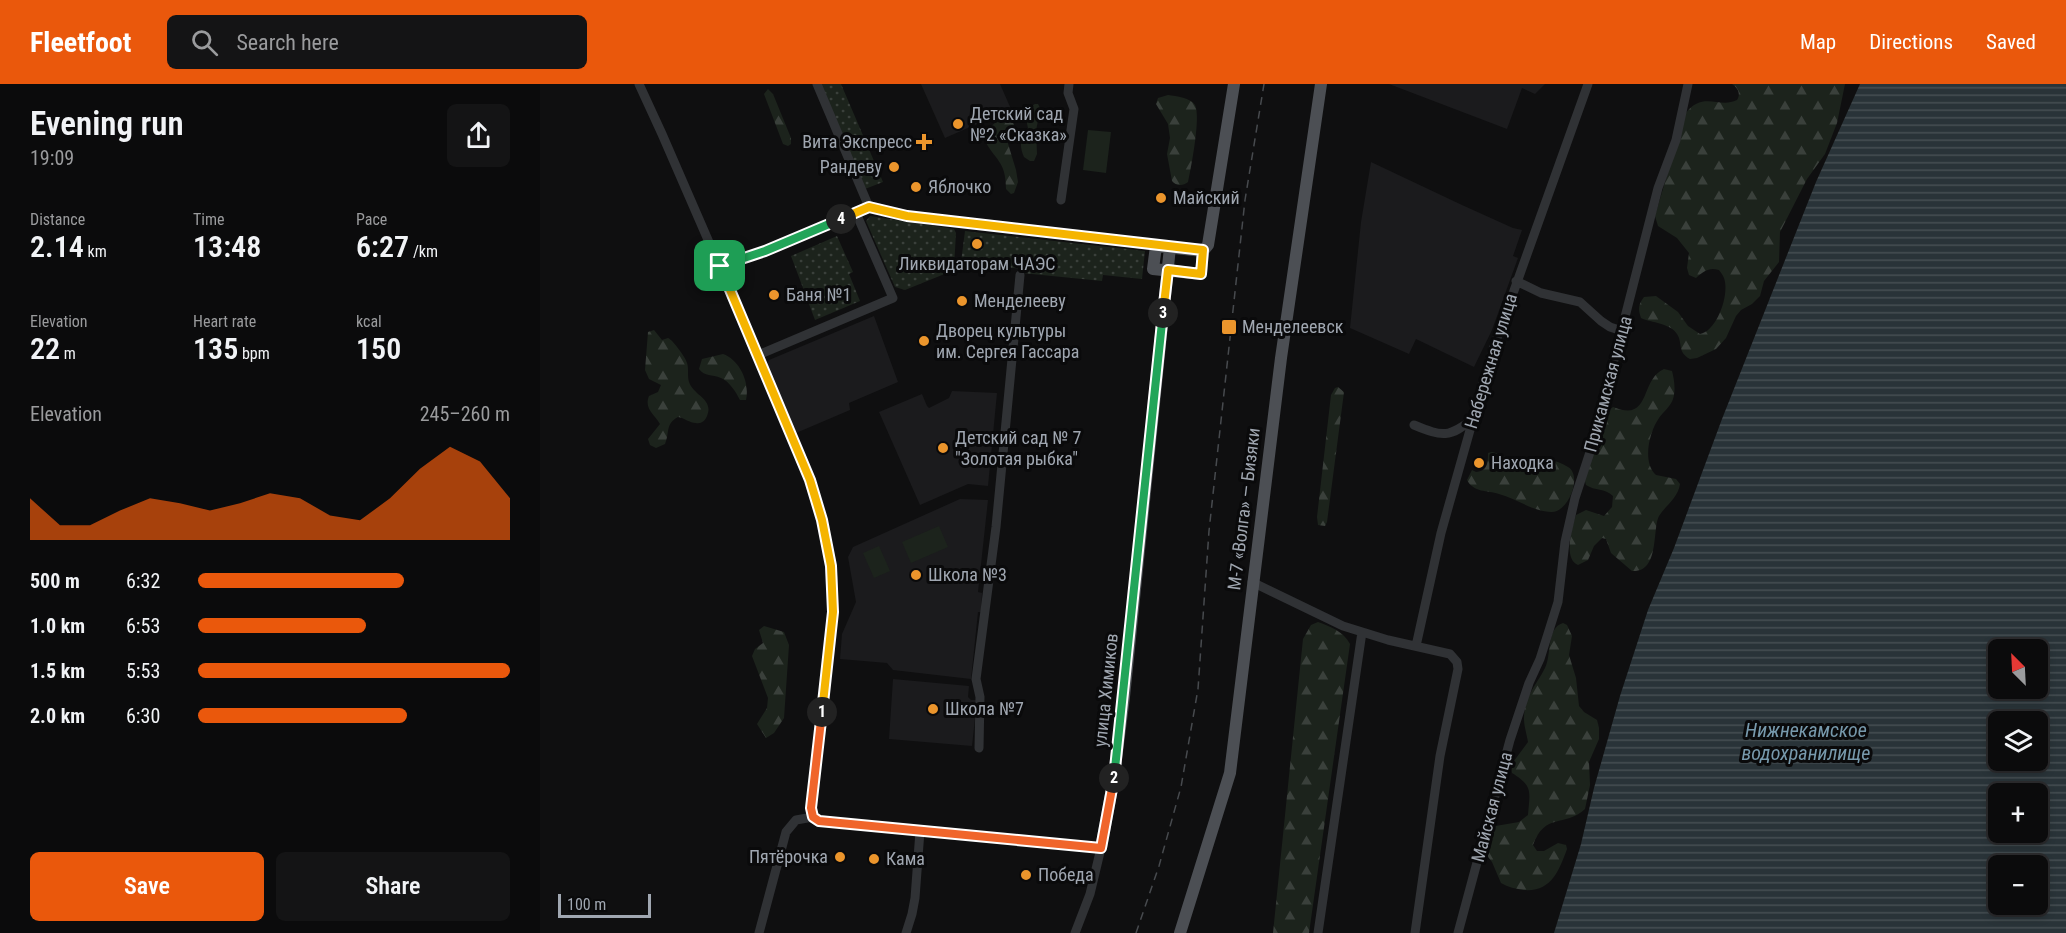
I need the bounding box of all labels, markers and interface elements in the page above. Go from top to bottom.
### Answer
search box [167,15,587,69]
text: Fleetfoot [30,26,131,59]
icon: search [188,26,221,59]
text: Search here [236,30,339,55]
text: Map [1800,30,1836,54]
text: Directions [1869,30,1953,54]
text: Saved [1986,30,2036,54]
place label: Детский сад №2 «Сказка» [970,103,1067,145]
text: Evening run [30,104,184,143]
button: share [447,104,510,167]
marker: Детский сад №2 «Сказка» [951,117,965,131]
place label: Вита Экспресс [802,131,912,152]
marker: Вита Экспресс [917,135,931,149]
text: 19:09 [30,146,74,170]
place label: Рандеву [820,156,882,177]
marker: Рандеву [887,160,901,174]
place label: Яблочко [928,176,991,197]
marker: Яблочко [909,180,923,194]
place label: Майский [1173,187,1240,208]
marker: Майский [1154,191,1168,205]
pin: 4 [826,204,856,234]
text: 4 [837,209,845,228]
text: Distance [30,210,85,229]
text: Time [193,210,225,229]
text: Pace [356,210,387,229]
text: 2.14 [30,229,84,264]
text: 13:48 [193,229,261,264]
text: 6:27 [356,229,409,264]
marker: Ликвидаторам ЧАЭС [970,237,984,251]
pin [694,240,745,291]
text: km [84,242,107,261]
text: /km [409,242,438,261]
icon: arrive [703,249,736,282]
place label: Ликвидаторам ЧАЭС [898,253,1056,274]
place label: Баня №1 [786,284,851,305]
marker: Баня №1 [767,288,781,302]
place label: Менделееву [974,290,1066,311]
street label: Набережная улица [1460,291,1521,431]
marker: Менделееву [955,294,969,308]
pin: 3 [1148,298,1178,328]
text: 3 [1159,303,1167,322]
text: Elevation [30,312,88,331]
text: Heart rate [193,312,256,331]
text: kcal [356,312,382,331]
street label: Прикамская улица [1579,314,1636,454]
place label: Менделеевск [1242,316,1344,337]
marker: Менделеевск [1220,318,1238,336]
place label: Дворец культуры им. Сергея Гассара [936,320,1079,362]
text: 22 [30,331,60,366]
text: 135 [193,331,238,366]
text: 150 [356,331,401,366]
marker: Дворец культуры им. Сергея Гассара [917,334,931,348]
text: m [60,344,76,363]
text: bpm [238,344,270,363]
text: Elevation [30,402,102,426]
text: 245–260 m [420,402,510,426]
place label: Детский сад № 7 "Золотая рыбка" [955,427,1081,469]
street label: М-7 «Волга» — Бизяки [1223,427,1264,591]
marker: Детский сад № 7 "Золотая рыбка" [936,441,950,455]
place label: Находка [1491,452,1554,473]
marker: Находка [1472,456,1486,470]
place label: Школа №3 [928,564,1007,585]
marker: Школа №3 [909,568,923,582]
text: 500 m [30,569,80,593]
text: 6:32 [126,569,160,593]
text: 1.0 km [30,614,85,638]
text: 6:53 [126,614,160,638]
street label: улица Химиков [1089,632,1122,748]
north arrow [1988,639,2048,699]
map controls [1988,639,2048,915]
text: 1.5 km [30,659,85,683]
text: 5:53 [126,659,160,683]
pin: 1 [807,697,837,727]
place label: Школа №7 [945,698,1024,719]
text: 1 [818,702,826,721]
marker: Школа №7 [926,702,940,716]
text: 2.0 km [30,704,85,728]
text: 6:30 [126,704,160,728]
button: layers [1988,711,2048,771]
water label: Нижнекамское водохранилище [1742,718,1870,765]
street label: Майская улица [1467,749,1516,864]
pin: 2 [1099,763,1129,793]
text: 2 [1110,768,1118,787]
button: + [1988,783,2048,843]
place label: Пятёрочка [749,846,828,867]
place label: Кама [886,848,925,869]
marker: Пятёрочка [833,850,847,864]
button: Save [30,852,264,921]
button: Share [276,852,510,921]
marker: Кама [867,852,881,866]
button: − [1988,855,2048,915]
place label: Победа [1038,864,1094,885]
marker: Победа [1019,868,1033,882]
scale bar [558,891,651,918]
text: 100 m [567,895,606,914]

